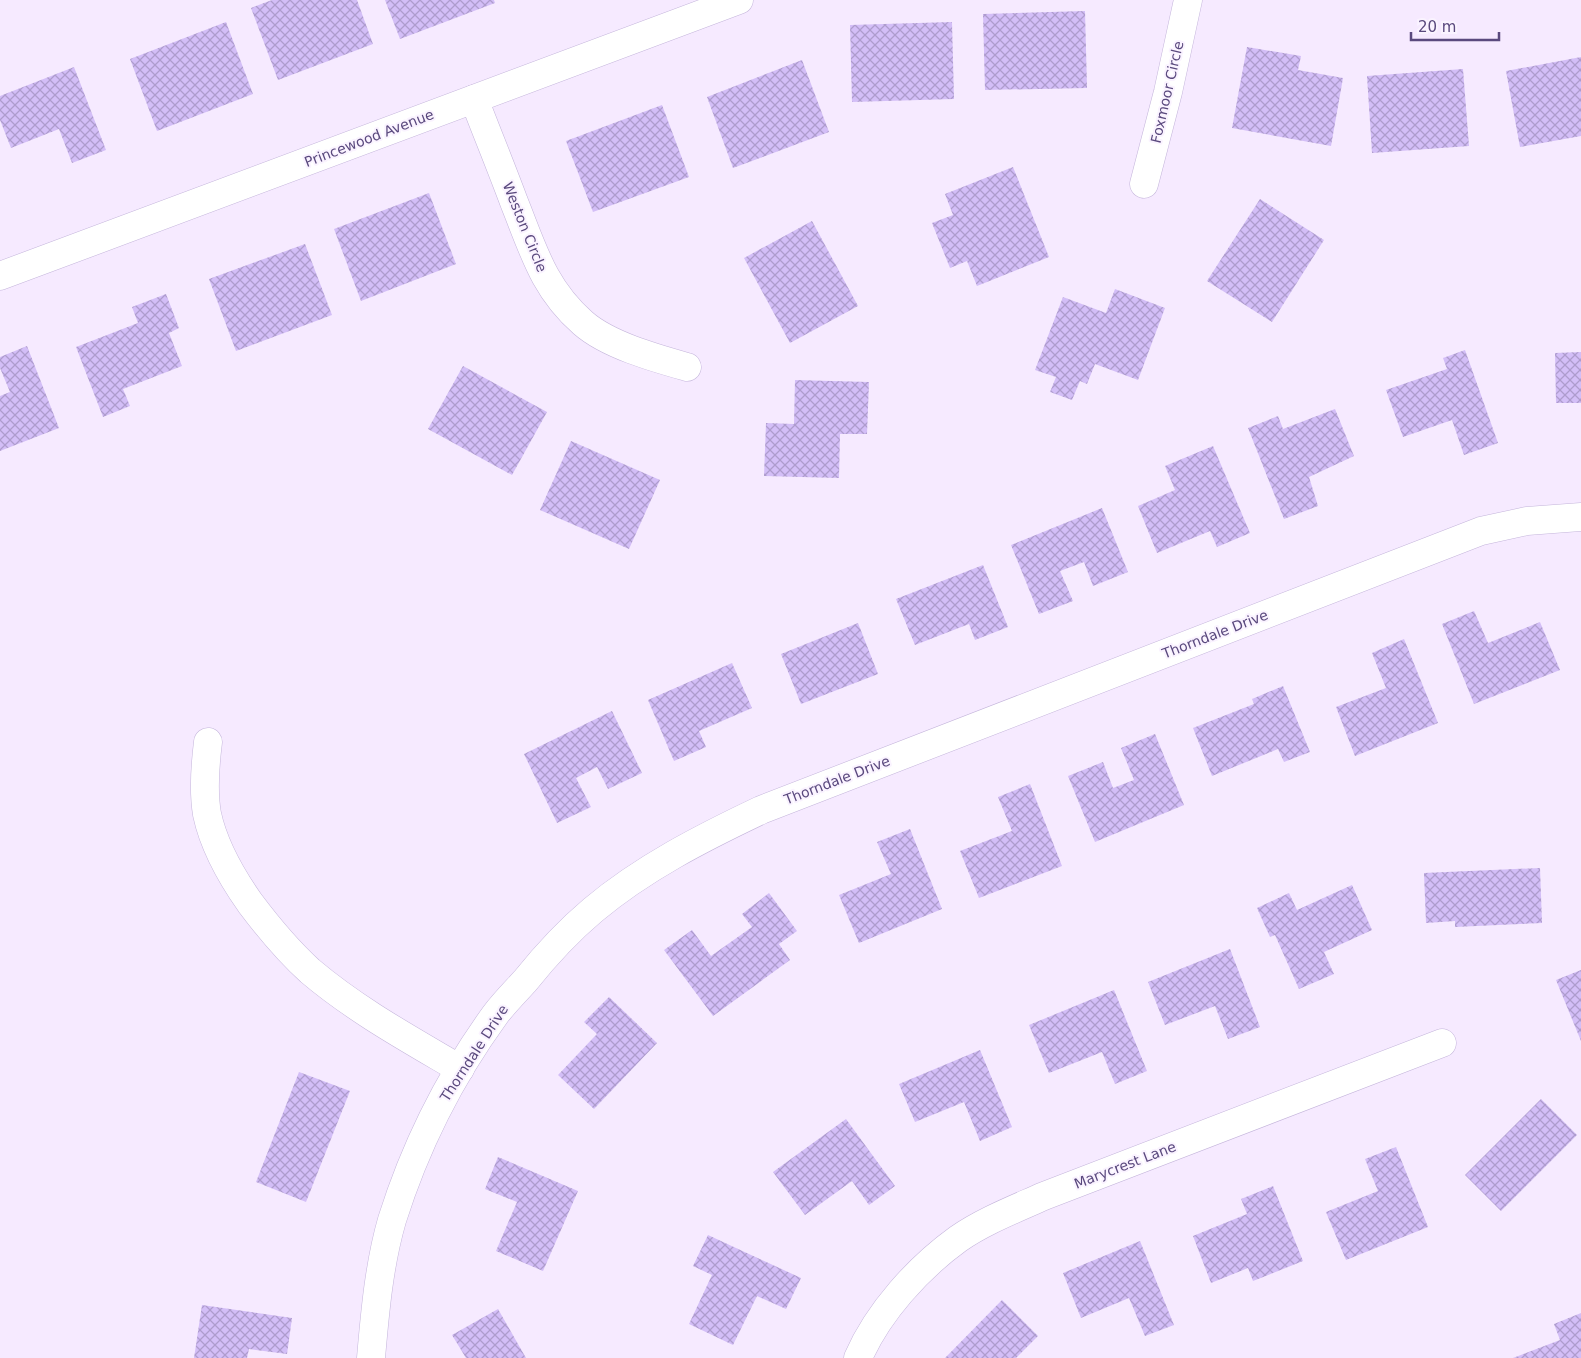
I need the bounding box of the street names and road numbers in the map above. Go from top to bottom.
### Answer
street label: Foxmoor Circle [1147,39,1187,145]
street label: Princewood Avenue [302,106,436,170]
street label: Weston Circle [500,180,550,274]
street label: Thorndale Drive [1159,606,1270,662]
street label: Thorndale Drive [781,752,892,808]
street label: Thorndale Drive [436,1002,511,1105]
street label: Marycrest Lane [1072,1138,1178,1192]

